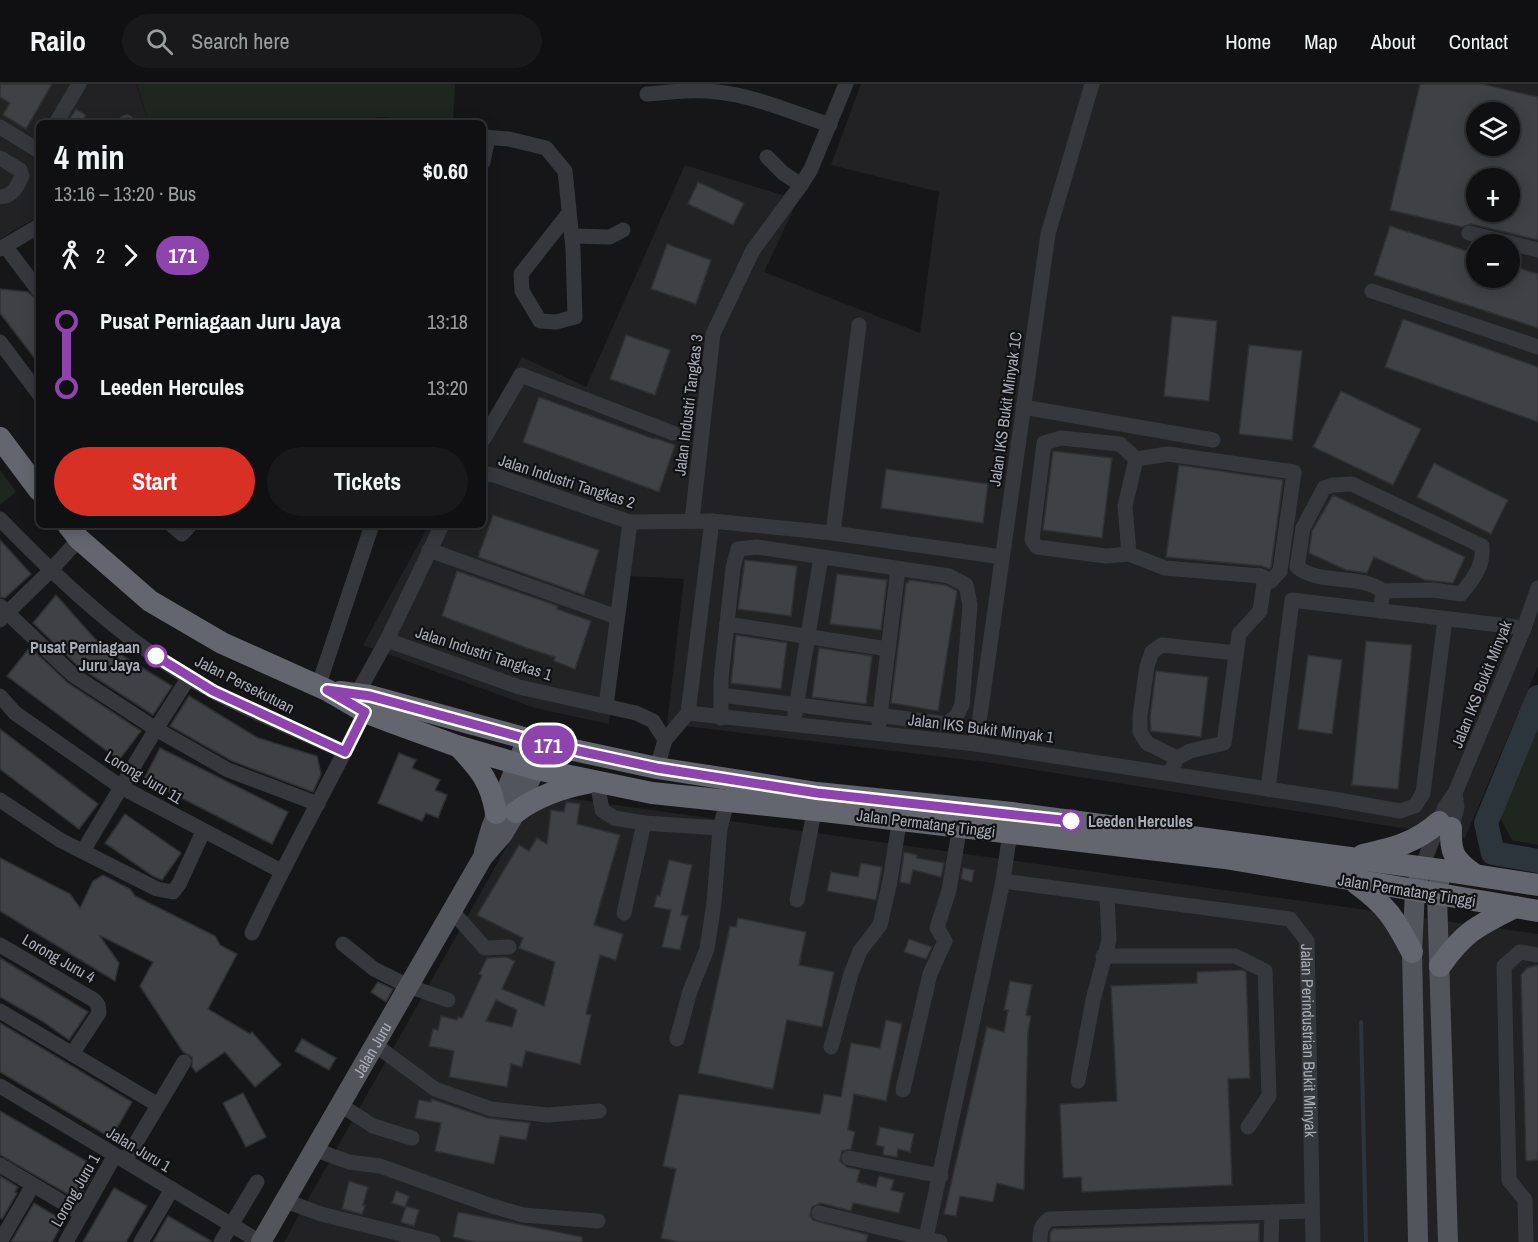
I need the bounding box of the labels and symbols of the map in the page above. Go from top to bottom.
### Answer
street label: Jalan IKS Bukit Minyak 1C [983,330,1027,488]
street label: Jalan Industri Tangkas 3 [668,333,708,477]
street label: Jalan Industri Tangkas 2 [496,449,638,513]
street label: Jalan IKS Bukit Minyak [1445,617,1517,751]
street label: Jalan Industri Tangkas 1 [413,621,556,686]
place label: Pusat Perniagaan Juru Jaya [30,636,141,676]
marker: Pusat Perniagaan Juru Jaya [145,645,167,667]
street label: Jalan Persekutuan [192,650,298,718]
street label: Jalan IKS Bukit Minyak 1 [907,708,1056,748]
line badge: 171 [514,726,582,764]
street label: Lorong Juru 11 [101,745,188,809]
street label: Jalan Permatang Tinggi [855,804,997,842]
marker: Leeden Hercules [1060,810,1082,832]
place label: Leeden Hercules [1088,810,1193,832]
street label: Jalan Permatang Tinggi [1336,868,1478,912]
street label: Lorong Juru 4 [18,928,100,988]
street label: Jalan Perindustrian Bukit Minyak [1296,944,1322,1138]
street label: Jalan Juru [347,1018,397,1081]
street label: Jalan Juru 1 [103,1121,176,1177]
street label: Lorong Juru 1 [45,1149,105,1231]

